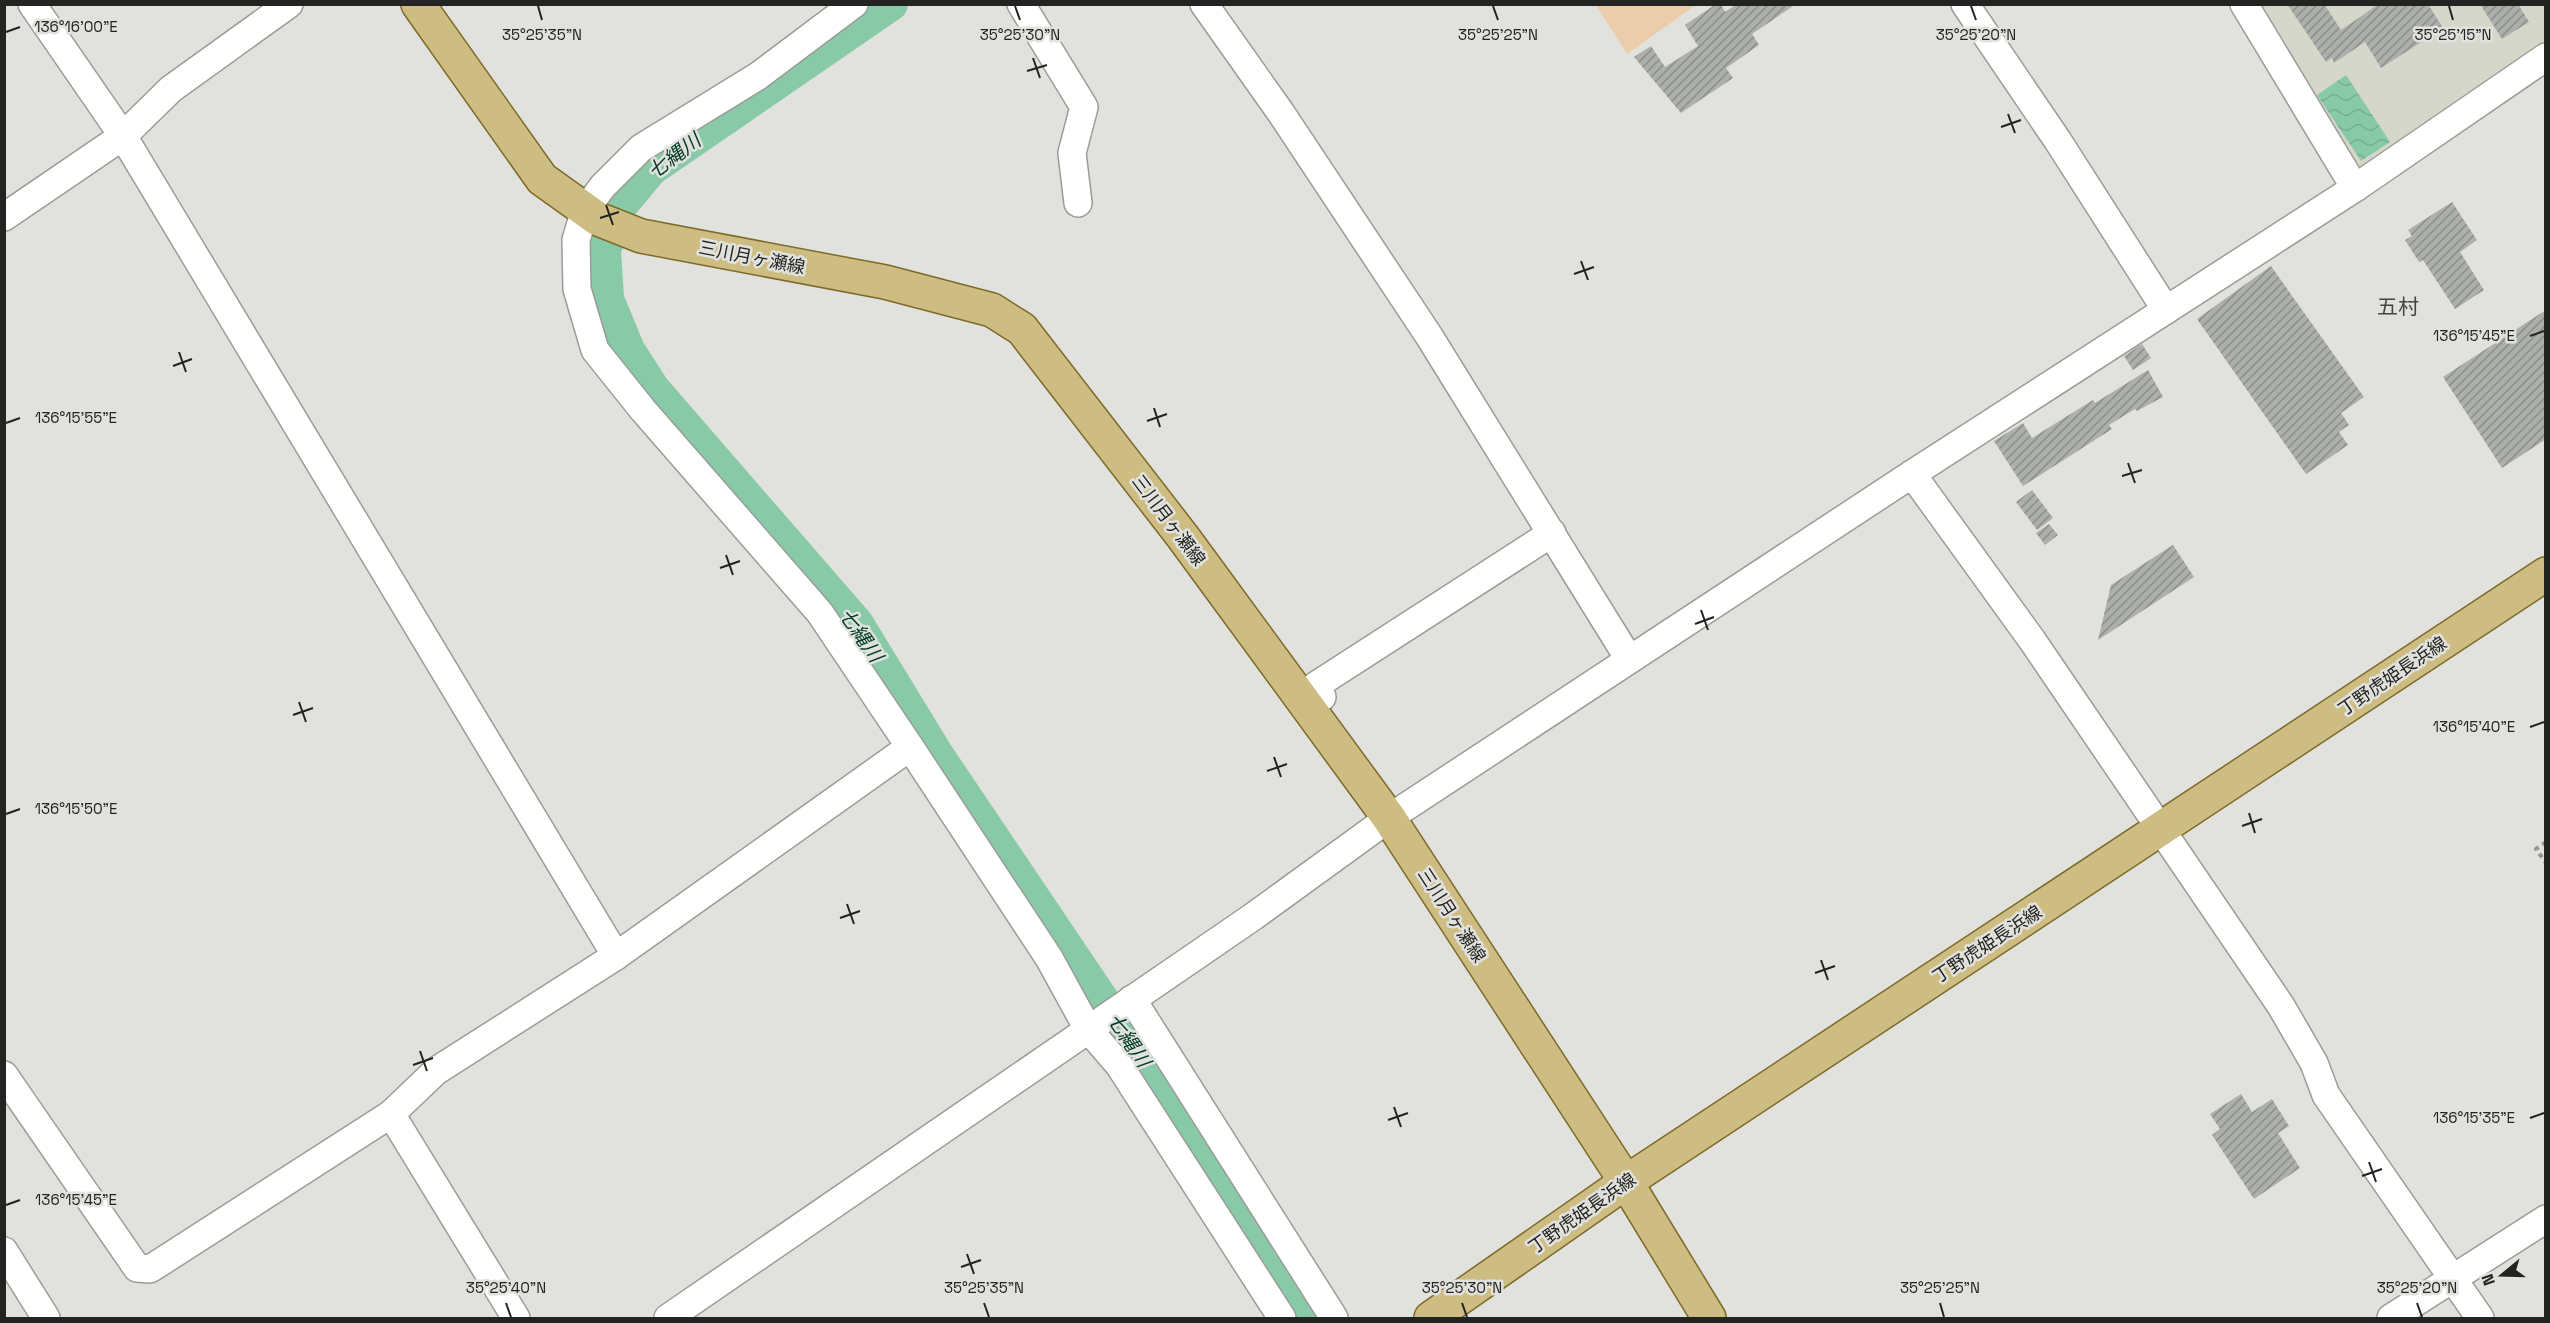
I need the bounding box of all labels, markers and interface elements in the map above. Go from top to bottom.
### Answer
text: 136°16'00"E [34,17,118,36]
text: 35°25'35"N [502,25,582,44]
text: 35°25'30"N [980,25,1060,44]
text: 35°25'25"N [1458,25,1538,44]
text: 35°25'20"N [1936,25,2016,44]
text: 35°25'15"N [2414,25,2492,44]
water label: 七縄川 [642,126,707,184]
street label: 三川月ヶ瀬線 [697,235,807,279]
district label: 五村 [2377,293,2419,320]
text: 136°15'45"E [2433,326,2515,345]
text: 136°15'55"E [35,408,117,427]
street label: 三川月ヶ瀬線 [1127,470,1211,570]
water label: 七縄川 [833,603,890,669]
street label: 丁野虎姫長浜線 [2333,631,2451,721]
text: 136°15'40"E [2433,717,2515,736]
text: 136°15'50"E [35,799,117,818]
street label: 三川月ヶ瀬線 [1413,863,1491,967]
street label: 丁野虎姫長浜線 [1928,900,2046,988]
water label: 七縄川 [1101,1008,1158,1074]
text: 136°15'35"E [2433,1108,2515,1127]
street label: 丁野虎姫長浜線 [1524,1167,1640,1259]
text: 136°15'45"E [35,1190,117,1209]
north arrow [2472,1245,2532,1305]
text: N [2477,1271,2500,1288]
text: 35°25'40"N [466,1278,546,1297]
text: 35°25'35"N [944,1278,1024,1297]
text: 35°25'30"N [1422,1278,1502,1297]
text: 35°25'25"N [1900,1278,1980,1297]
text: 35°25'20"N [2377,1278,2457,1297]

